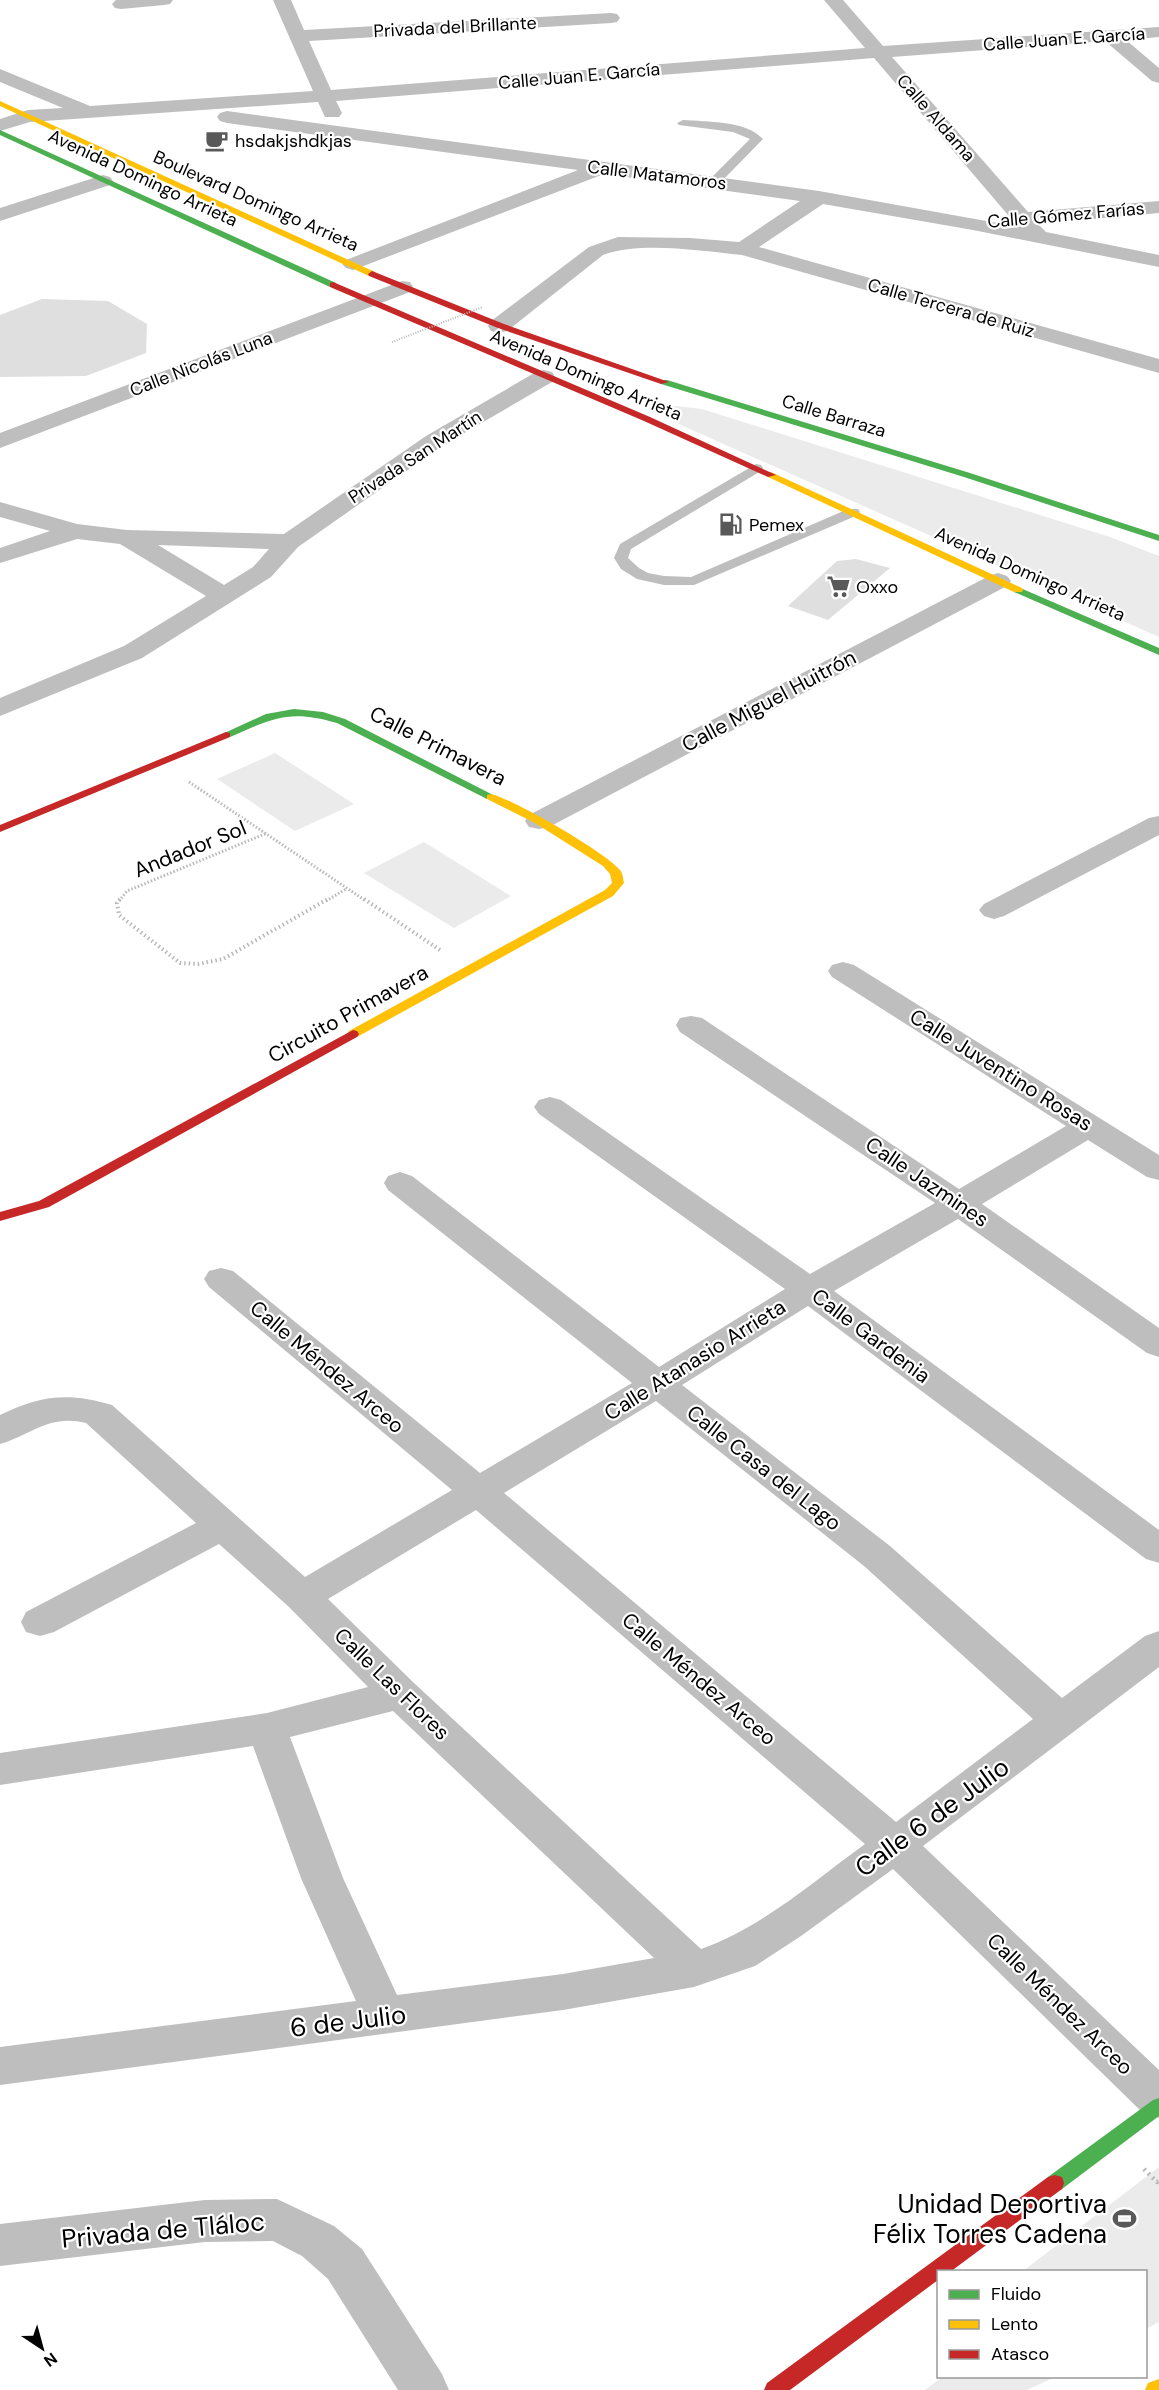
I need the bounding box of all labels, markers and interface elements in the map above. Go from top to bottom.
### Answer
street label: Privada del Brillante [373,11,537,43]
street label: Calle Juan E. García [982,21,1146,57]
street label: Calle Juan E. García [497,57,661,95]
street label: Calle Aldama [891,69,981,167]
street label: Avenida Domingo Arrieta [45,124,241,232]
cafe icon: hsdakjshdkjas [204,128,230,154]
place label: hsdakjshdkjas [235,129,352,153]
street label: Boulevard Domingo Arrieta [150,145,362,257]
street label: Calle Matamoros [586,155,728,195]
street label: Calle Gómez Farías [986,196,1146,234]
street label: Calle Tercera de Ruiz [865,273,1037,343]
street label: Avenida Domingo Arrieta [486,324,686,426]
street label: Calle Nicolás Luna [126,326,276,402]
street label: Calle Barraza [779,389,889,443]
street label: Privada San Martín [344,405,486,509]
fuel station icon: Pemex [718,512,744,538]
place label: Pemex [749,513,804,537]
street label: Avenida Domingo Arrieta [931,521,1129,627]
supermarket icon: Oxxo [825,574,851,600]
place label: Oxxo [856,575,898,599]
street label: Calle Miguel Huitrón [677,643,861,759]
street label: Calle Primavera [365,700,511,792]
street label: Andador Sol [130,814,250,884]
street label: Circuito Primavera [263,958,433,1070]
street label: Calle Juventino Rosas [904,1002,1098,1138]
street label: Calle Jazmines [860,1130,994,1234]
street label: Calle Gardenia [806,1282,936,1390]
street label: Calle Atanasio Arrieta [599,1293,791,1427]
street label: Calle Méndez Arceo [244,1294,410,1440]
street label: Calle Casa del Lago [681,1399,847,1537]
street label: Calle Méndez Arceo [616,1606,782,1752]
street label: Calle Las Flores [328,1622,456,1746]
street label: Calle 6 de Julio [848,1750,1016,1884]
street label: Calle Méndez Arceo [981,1927,1139,2081]
street label: 6 de Julio [288,1997,408,2045]
place label: Unidad Deportiva Félix Torres Cadena [873,2187,1107,2251]
street label: Privada de Tláloc [60,2204,266,2256]
sports icon: Unidad Deportiva Félix Torres Cadena [1112,2206,1138,2232]
legend [937,2270,1147,2378]
text: Fluido [991,2282,1041,2306]
text: Lento [991,2312,1038,2336]
north arrow [12,2318,72,2378]
text: Atasco [991,2342,1049,2366]
text: N [40,2348,61,2372]

